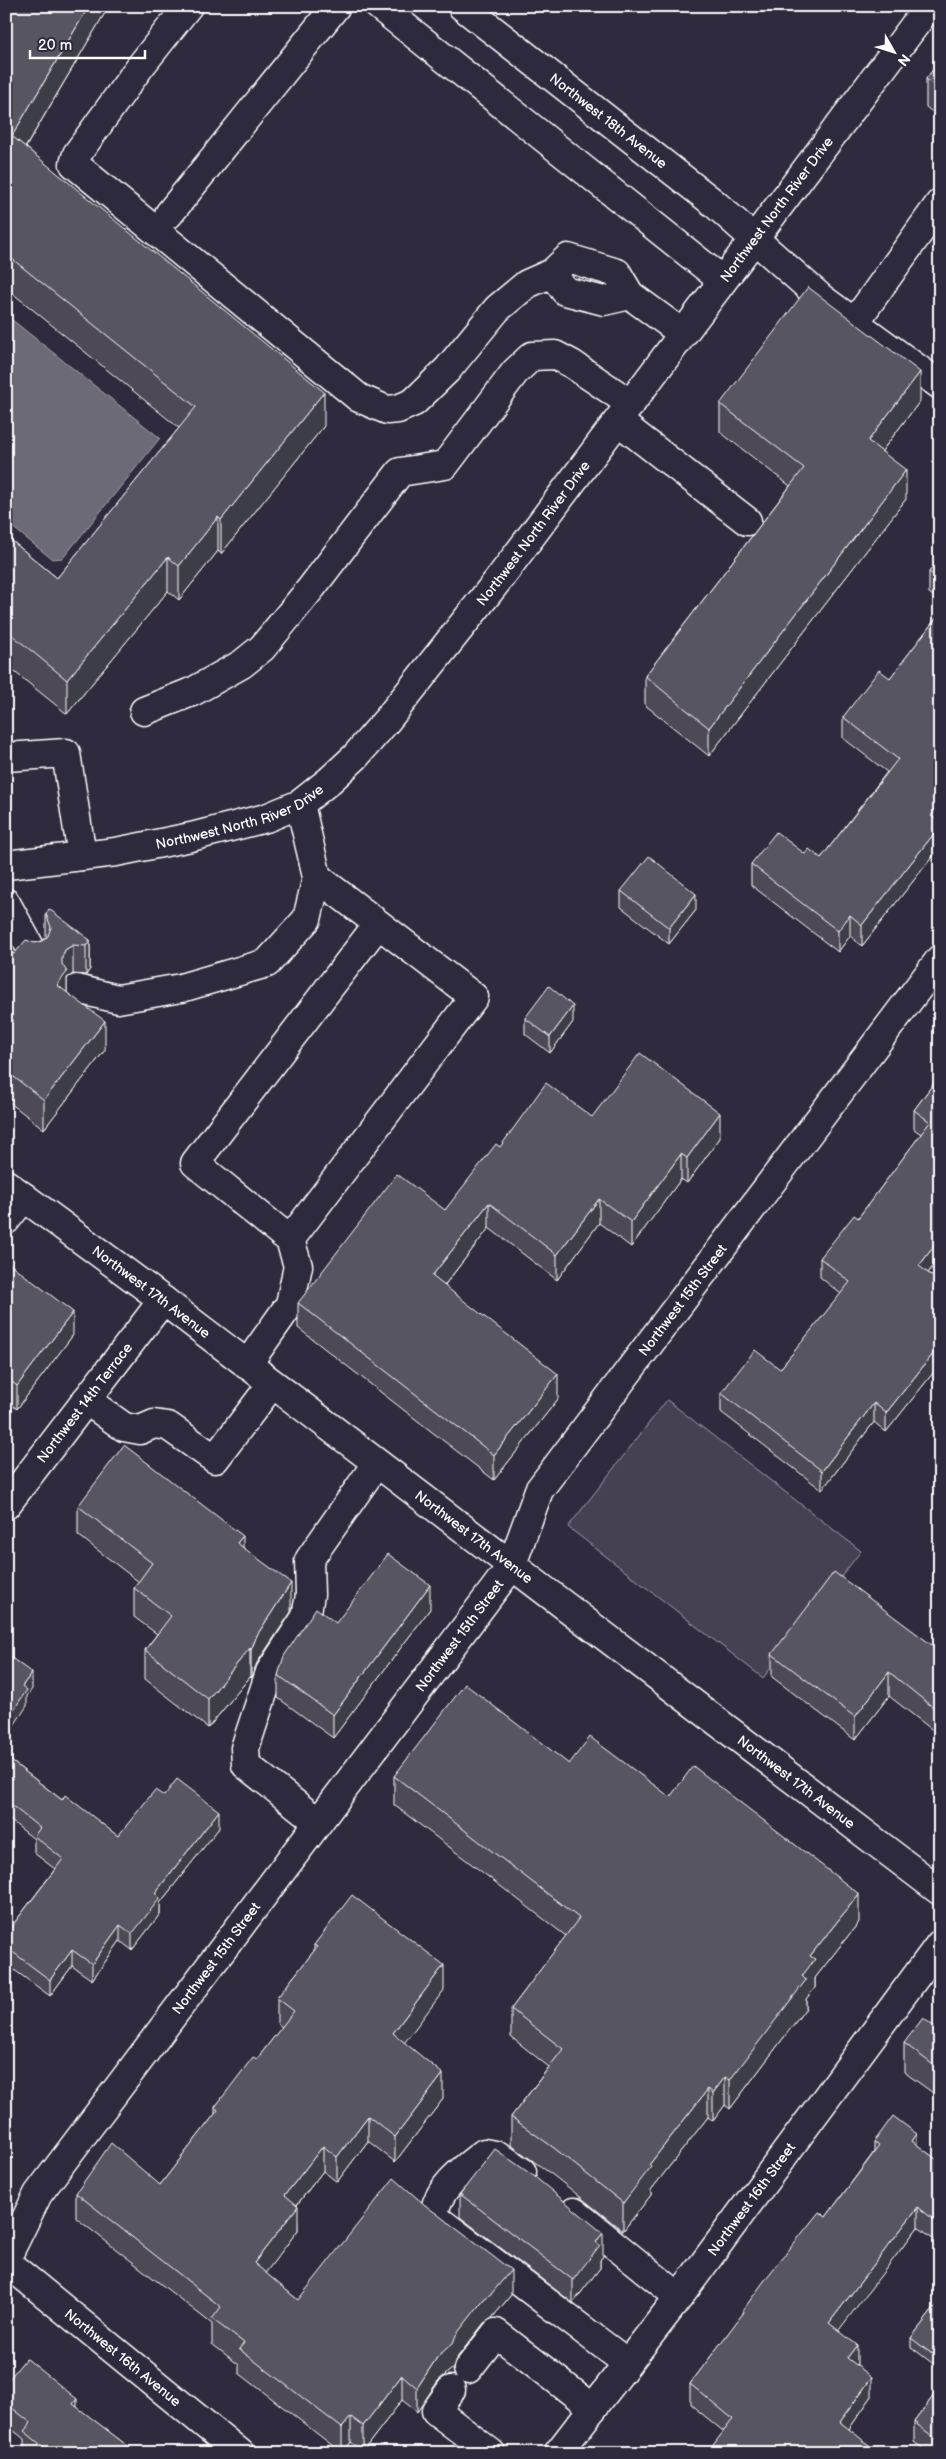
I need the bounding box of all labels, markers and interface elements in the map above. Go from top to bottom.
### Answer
scale bar [30,28,145,60]
north arrow [868,28,918,78]
text: 20 m [38,36,72,55]
text: N [894,50,914,69]
street label: Northwest 18th Avenue [546,70,670,172]
street label: Northwest North River Drive [717,134,837,286]
street label: Northwest North River Drive [473,458,594,609]
street label: Northwest North River Drive [154,781,327,853]
street label: Northwest 15th Street [635,1240,731,1360]
street label: Northwest 17th Avenue [89,1242,214,1342]
street label: Northwest 14th Terrace [34,1340,136,1466]
street label: Northwest 17th Avenue [411,1487,536,1587]
street label: Northwest 15th Street [412,1576,508,1695]
street label: Northwest 17th Avenue [734,1732,858,1832]
street label: Northwest 15th Street [169,1898,264,2018]
street label: Northwest 16th Street [704,2139,799,2259]
street label: Northwest 16th Avenue [61,2305,184,2410]

